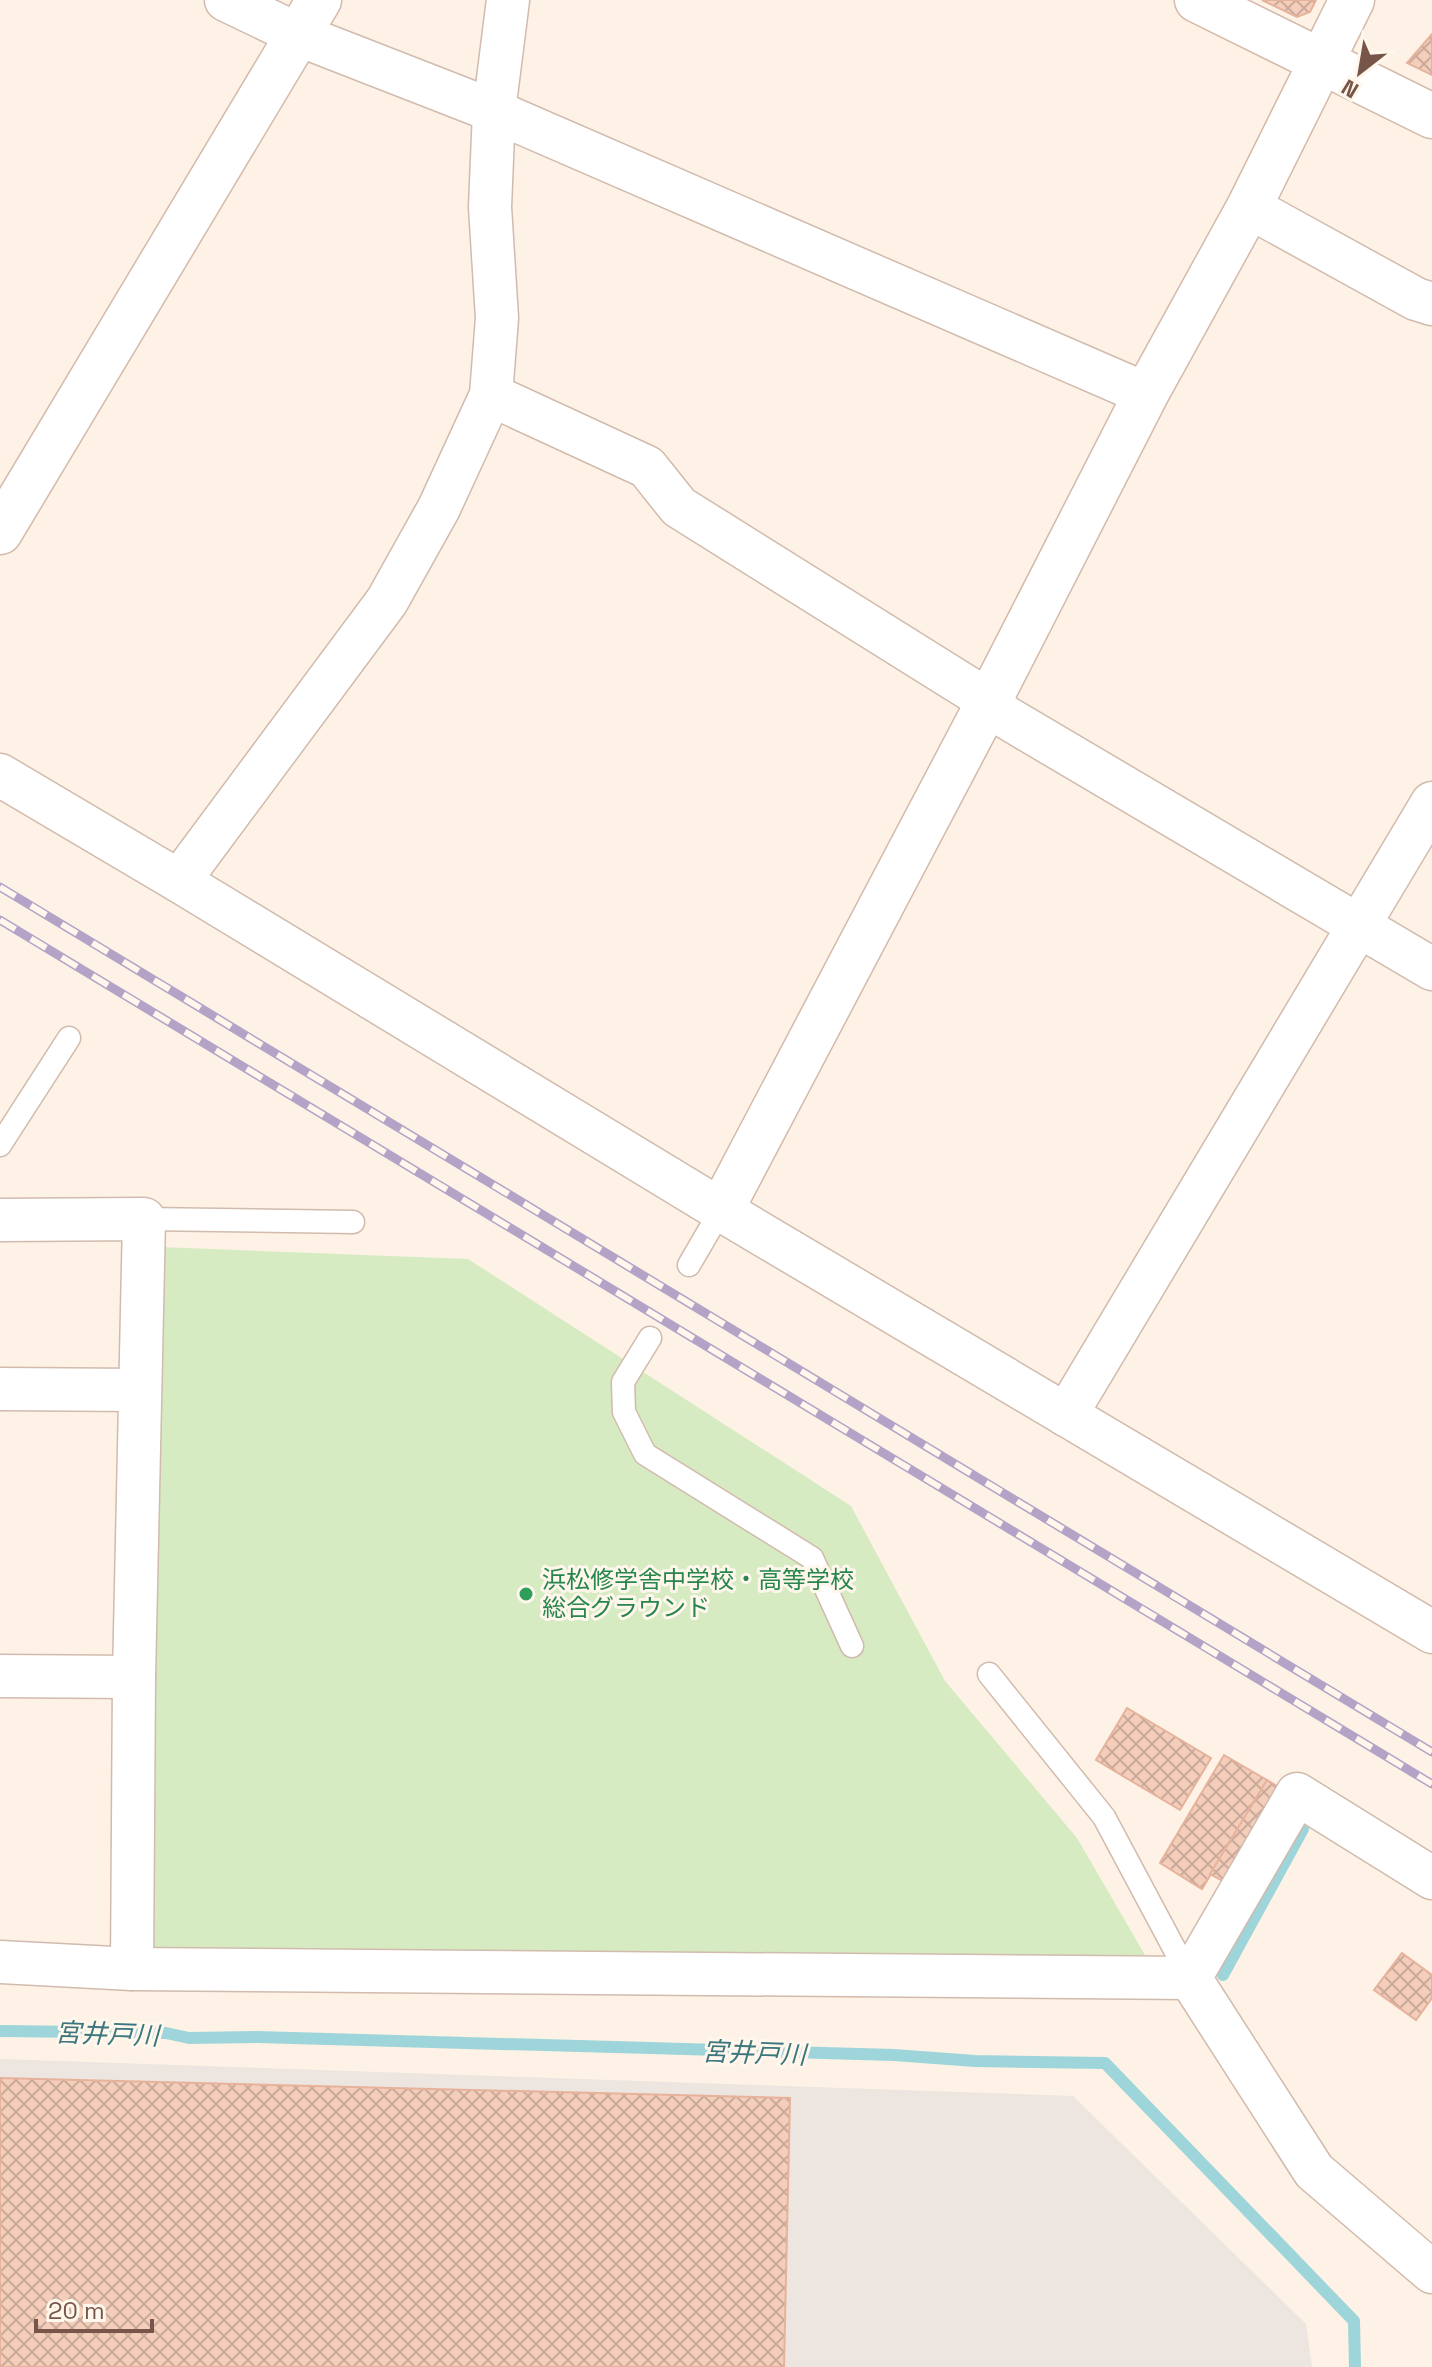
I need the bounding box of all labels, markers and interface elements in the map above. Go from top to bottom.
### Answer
north arrow [1320,32,1400,112]
text: N [1336,73,1363,105]
place label: 浜松修学舎中学校・高等学校 総合グラウンド [542,1564,854,1623]
marker: 浜松修学舎中学校・高等学校 総合グラウンド [517,1585,535,1603]
water label: 宮井戸川 [54,2015,163,2053]
water label: 宮井戸川 [701,2034,810,2072]
scale bar [36,2283,152,2333]
text: 20 m [48,2295,105,2326]

